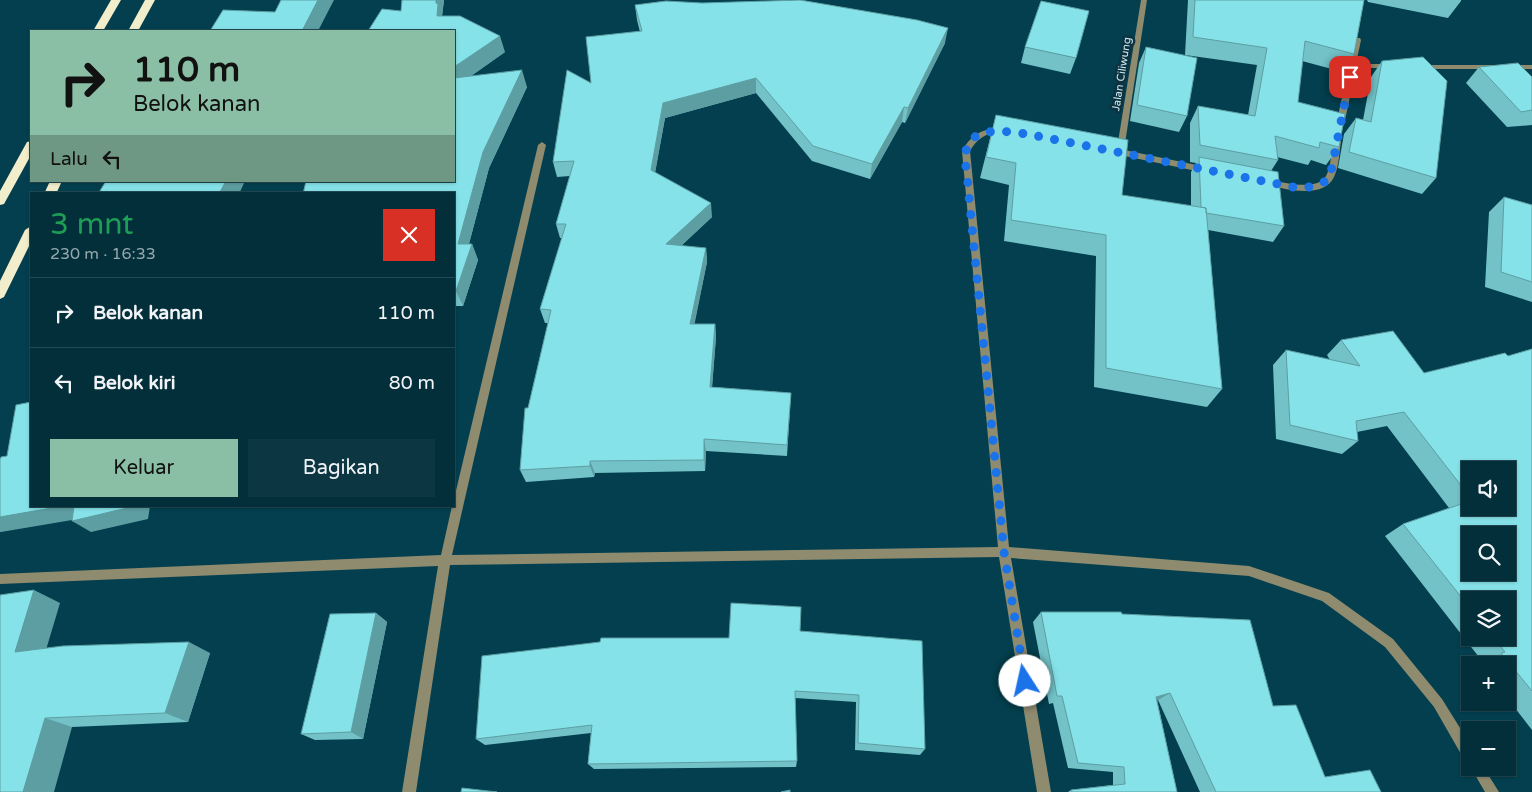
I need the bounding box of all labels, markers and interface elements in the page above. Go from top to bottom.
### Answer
street label: Jalan Ciliwung [1109,36,1134,112]
text: 110 m [133,49,240,91]
icon: right [50,50,115,115]
pin [1329,56,1371,98]
icon: arrive [1336,63,1364,91]
text: Belok kanan [133,91,260,117]
icon: left [98,145,126,173]
text: Lalu [50,148,88,170]
text: 3 mnt [50,206,134,243]
button: close [383,209,435,261]
text: 230 m · 16:33 [50,244,156,264]
icon: right [50,299,78,327]
text: Belok kanan [93,302,203,324]
text: 110 m [377,302,435,324]
icon: left [50,369,78,397]
text: Belok kiri [93,372,176,394]
text: 80 m [389,372,435,394]
button: Keluar [50,439,238,497]
button: Bagikan [248,439,435,497]
map controls [1461,461,1516,776]
button: sound [1461,461,1516,516]
button: search [1461,526,1516,581]
button: layers [1461,591,1516,646]
position arrow [998,654,1050,706]
button: + [1461,656,1516,711]
button: − [1461,721,1516,776]

